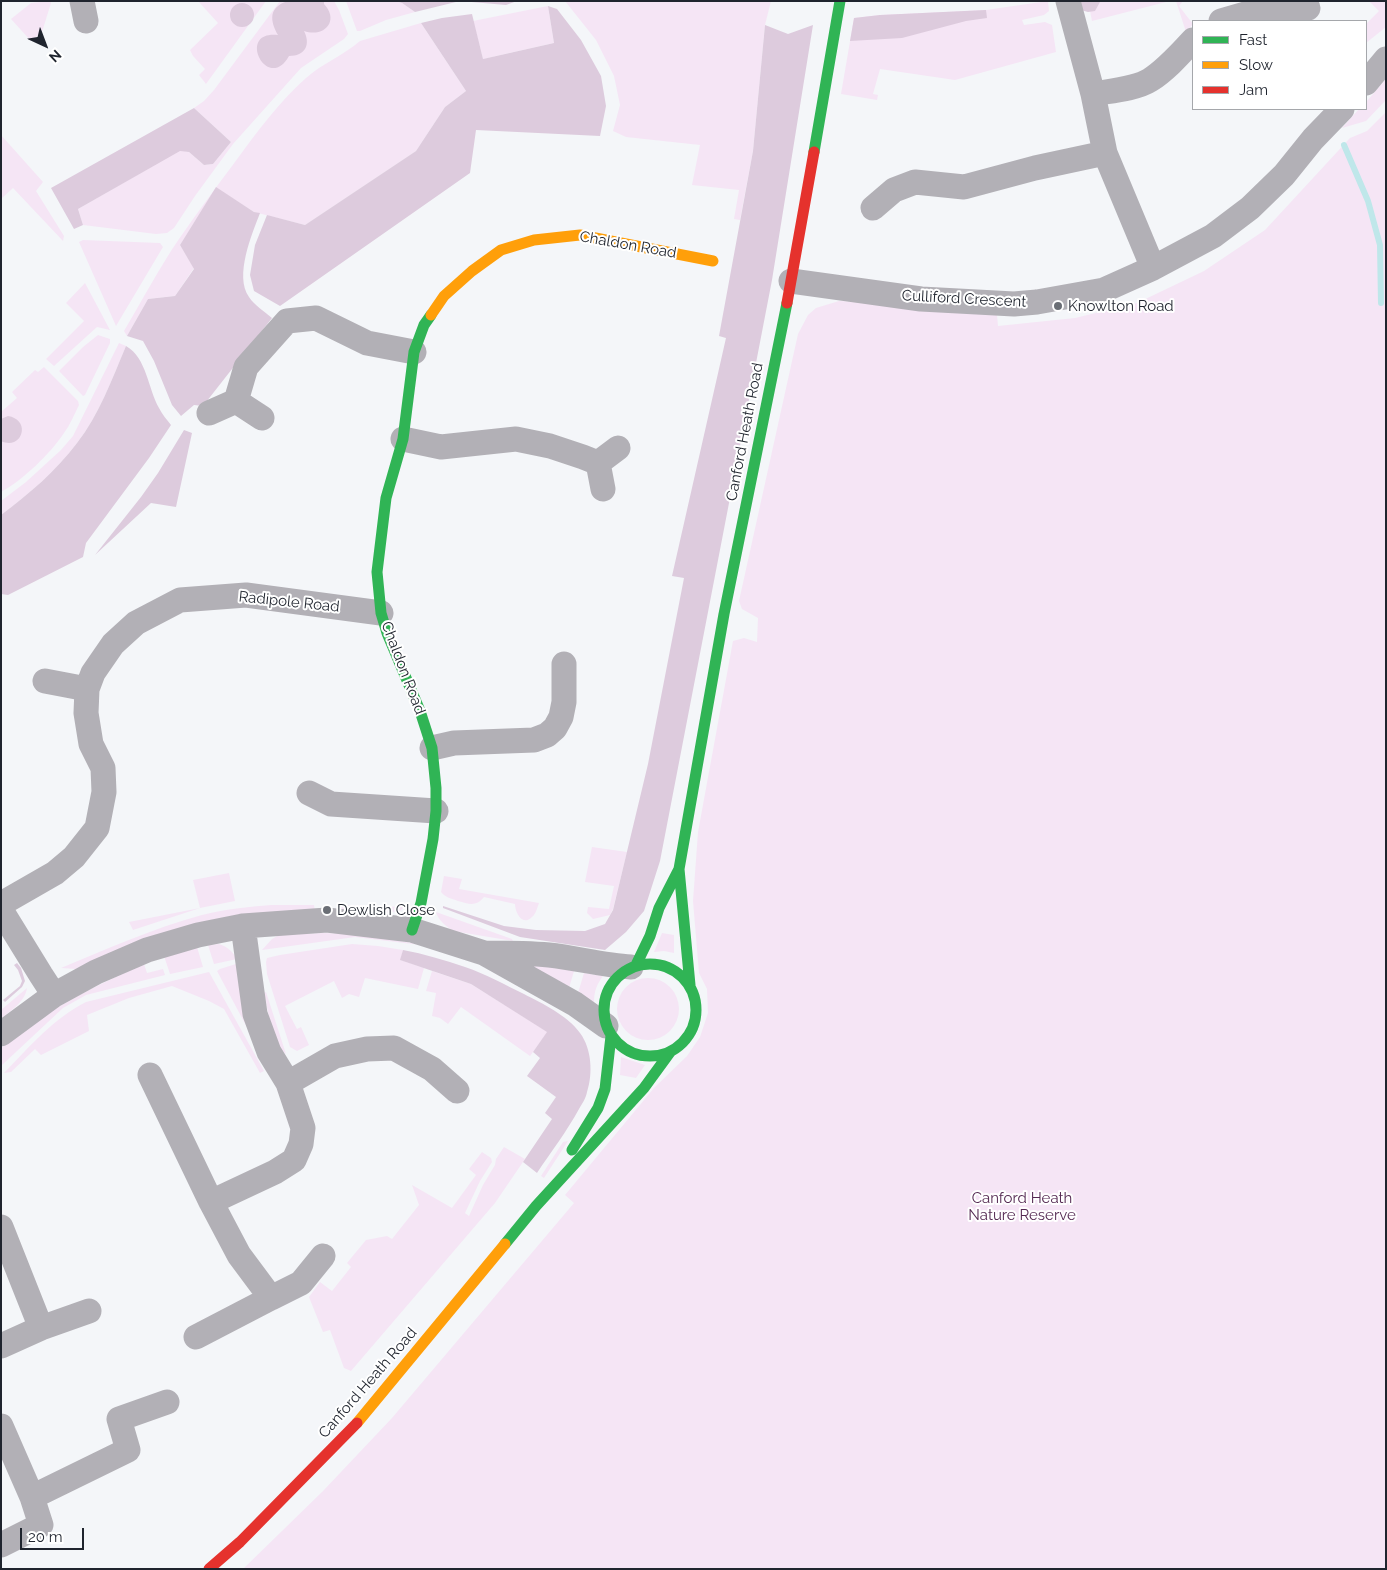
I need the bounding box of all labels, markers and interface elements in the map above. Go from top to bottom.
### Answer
north arrow [20,20,70,70]
legend [1192,20,1367,110]
text: Fast [1239,31,1267,49]
text: N [46,46,65,65]
text: Slow [1239,56,1273,74]
text: Jam [1239,81,1268,99]
street label: Chaldon Road [578,228,678,262]
street label: Culliford Crescent [901,287,1027,311]
place label: Knowlton Road [1068,297,1174,315]
marker: Knowlton Road [1052,300,1064,312]
street label: Canford Heath Road [723,361,767,503]
street label: Radipole Road [238,588,340,616]
street label: Chaldon Road [377,619,429,717]
place label: Dewlish Close [337,901,435,919]
marker: Dewlish Close [321,904,333,916]
park label: Canford Heath Nature Reserve [968,1189,1076,1224]
street label: Canford Heath Road [315,1324,421,1442]
scale bar [22,1518,86,1550]
text: 20 m [28,1528,63,1546]

